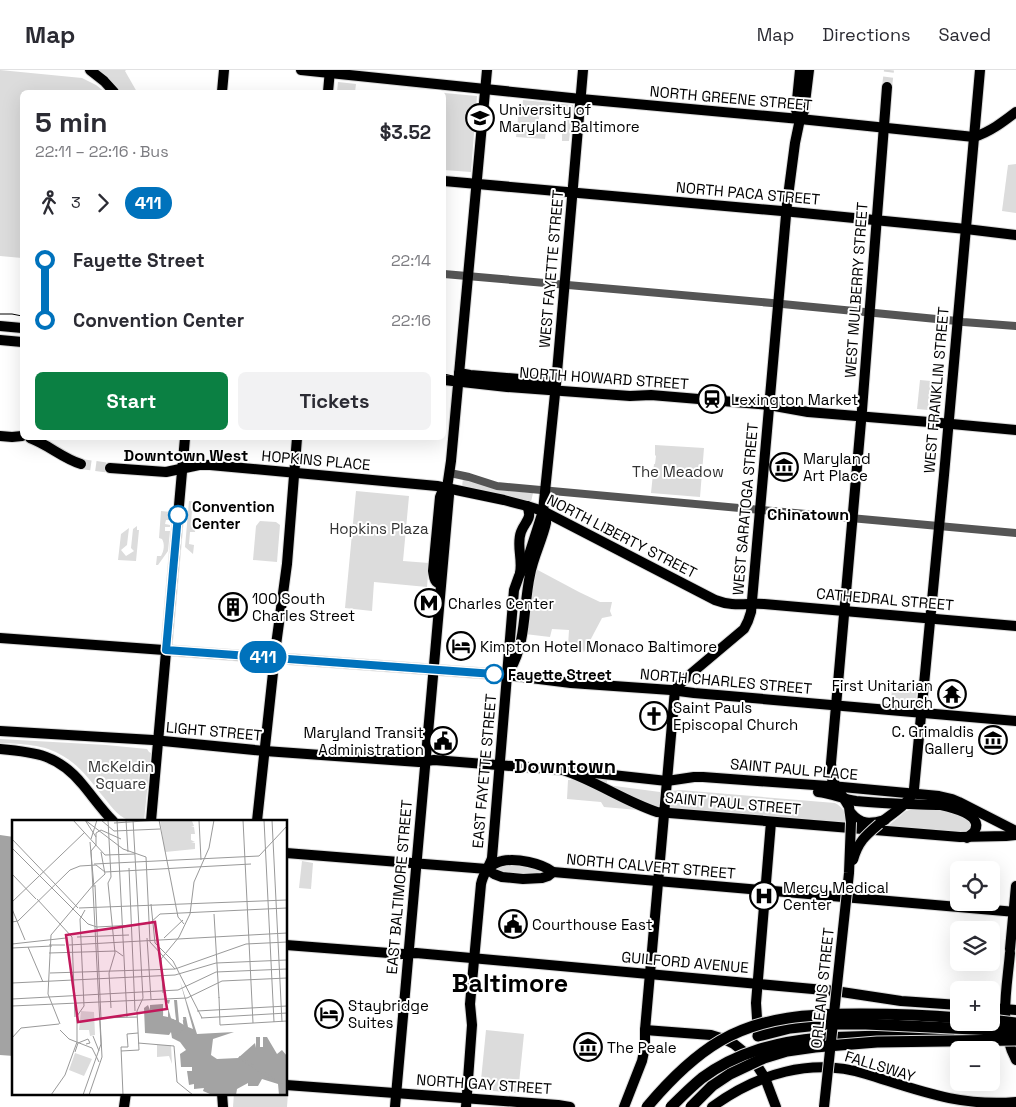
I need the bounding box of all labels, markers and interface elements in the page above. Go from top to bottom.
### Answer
text: Map [25,19,75,50]
text: Map [757,23,794,46]
text: Directions [822,23,911,46]
text: Saved [939,23,991,46]
street label: NORTH GREENE STREET [649,81,813,115]
place label: University of Maryland Baltimore [499,100,640,136]
school or university icon: University of Maryland Baltimore [465,103,495,133]
text: 5 min [35,104,108,140]
text: $3.52 [380,120,431,145]
text: 22:11 – 22:16 · Bus [35,141,169,162]
street label: NORTH PACA STREET [675,177,821,209]
icon: walk [35,189,63,217]
icon: forward [89,189,117,217]
street label: WEST FAYETTE STREET [535,189,567,349]
text: 411 [135,191,162,214]
text: 3 [71,192,81,213]
street label: WEST MULBERRY STREET [840,201,872,379]
text: Fayette Street [73,248,205,273]
text: 22:14 [391,250,431,271]
street label: WEST FRANKLIN STREET [919,306,953,474]
text: Convention Center [73,308,244,333]
text: 22:16 [391,310,431,331]
street label: NORTH HOWARD STREET [519,363,690,393]
button: Start [35,372,228,430]
button: Tickets [238,372,431,430]
station icon: Lexington Market [697,384,727,414]
place label: Lexington Market [731,390,858,409]
street label: WEST SARATOGA STREET [728,422,762,596]
district label: Downtown West [124,445,248,466]
street label: HOPKINS PLACE [261,446,371,474]
place label: Maryland Art Place [803,449,871,485]
museum icon: Maryland Art Place [769,452,799,482]
park label: The Meadow [632,462,724,481]
street label: NORTH LIBERTY STREET [544,490,700,582]
place label: Convention Center [192,497,275,533]
district label: Chinatown [767,504,849,525]
marker: Convention Center [168,505,188,525]
park label: Hopkins Plaza [329,519,429,538]
street label: CATHEDRAL STREET [815,584,955,615]
metro station icon: Charles Center [414,588,444,618]
place label: 100 South Charles Street [252,589,355,625]
building icon: 100 South Charles Street [218,592,248,622]
place label: Charles Center [448,594,554,613]
hotel icon: Kimpton Hotel Monaco Baltimore [446,631,476,661]
place label: Kimpton Hotel Monaco Baltimore [480,637,717,656]
line badge: 411 [234,641,292,673]
text: 411 [249,645,277,668]
marker: Fayette Street [484,664,504,684]
street label: NORTH CHARLES STREET [639,664,813,698]
place label: Fayette Street [508,665,612,684]
place label: First Unitarian Church [832,676,933,712]
temple icon: First Unitarian Church [937,679,967,709]
street label: EAST FAYETTE STREET [468,693,500,849]
place label: Saint Pauls Episcopal Church [673,698,798,734]
church icon: Saint Pauls Episcopal Church [639,701,669,731]
street label: LIGHT STREET [165,717,263,745]
place label: C. Grimaldis Gallery [892,722,974,758]
place label: Maryland Transit Administration [304,723,424,759]
museum icon: C. Grimaldis Gallery [978,725,1008,755]
public building icon: Maryland Transit Administration [428,726,458,756]
district label: Downtown [514,753,616,779]
street label: SAINT PAUL PLACE [729,754,859,784]
park label: McKeldin Square [88,757,154,793]
street label: SAINT PAUL STREET [664,788,802,818]
street label: EAST BALTIMORE STREET [382,799,416,975]
inset map [12,820,288,1094]
street label: NORTH CALVERT STREET [566,849,737,883]
map controls [950,861,1000,1091]
button: locate [950,861,1000,911]
place label: Mercy Medical Center [783,878,889,914]
hospital icon: Mercy Medical Center [749,881,779,911]
public building icon: Courthouse East [498,909,528,939]
place label: Courthouse East [532,915,653,934]
button: layers [950,921,1000,971]
street label: ORLEANS STREET [806,926,838,1049]
street label: GUILFORD AVENUE [621,947,749,977]
district label: Baltimore [452,967,568,999]
button: + [950,981,1000,1031]
place label: Staybridge Suites [348,996,429,1032]
hotel icon: Staybridge Suites [314,999,344,1029]
museum icon: The Peale [573,1032,603,1062]
place label: The Peale [607,1038,677,1057]
button: − [950,1041,1000,1091]
street label: FALLSWAY [842,1046,918,1086]
street label: NORTH GAY STREET [416,1070,552,1098]

